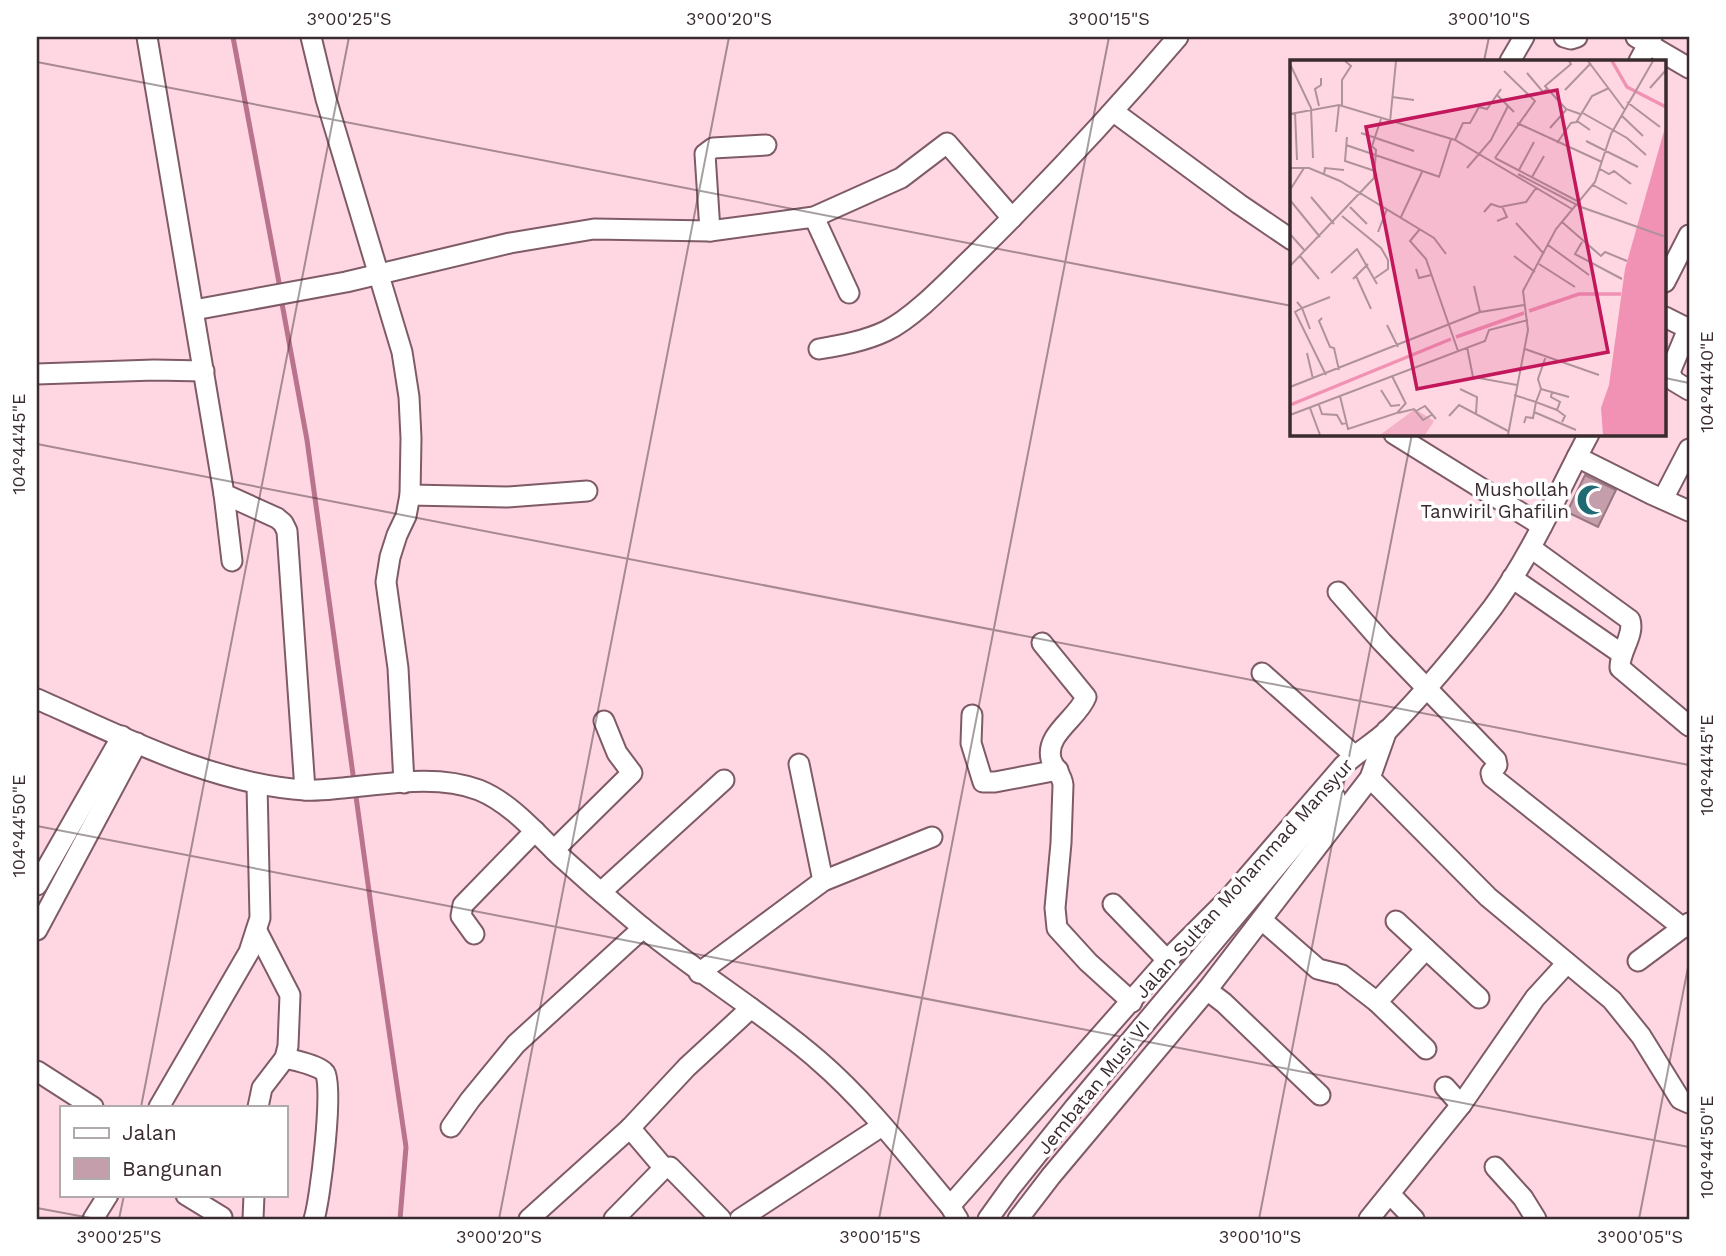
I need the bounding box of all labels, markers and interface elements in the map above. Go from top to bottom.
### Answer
text: 3°00'25"S [306,8,392,29]
text: 3°00'20"S [686,8,772,29]
text: 3°00'15"S [1068,8,1150,29]
text: 3°00'10"S [1448,8,1530,29]
inset map [1290,60,1666,436]
text: 104°44'40"E [1696,331,1717,433]
text: 104°44'45"E [8,394,29,494]
place label: Mushollah Tanwiril Ghafilin [1420,478,1569,523]
mosque icon: Mushollah Tanwiril Ghafilin [1575,483,1609,517]
text: 104°44'45"E [1696,715,1717,815]
street label: Jalan Sultan Mohammad Mansyur [1130,753,1358,1003]
text: 104°44'50"E [8,775,29,877]
street label: Jembatan Musi VI [1032,1016,1154,1159]
text: 104°44'50"E [1696,1096,1717,1198]
legend [60,1106,287,1196]
text: Jalan [122,1120,177,1145]
text: Bangunan [122,1156,223,1181]
text: 3°00'25"S [76,1226,162,1247]
text: 3°00'20"S [456,1226,542,1247]
text: 3°00'15"S [839,1226,921,1247]
text: 3°00'10"S [1219,1226,1301,1247]
text: 3°00'05"S [1597,1226,1683,1247]

